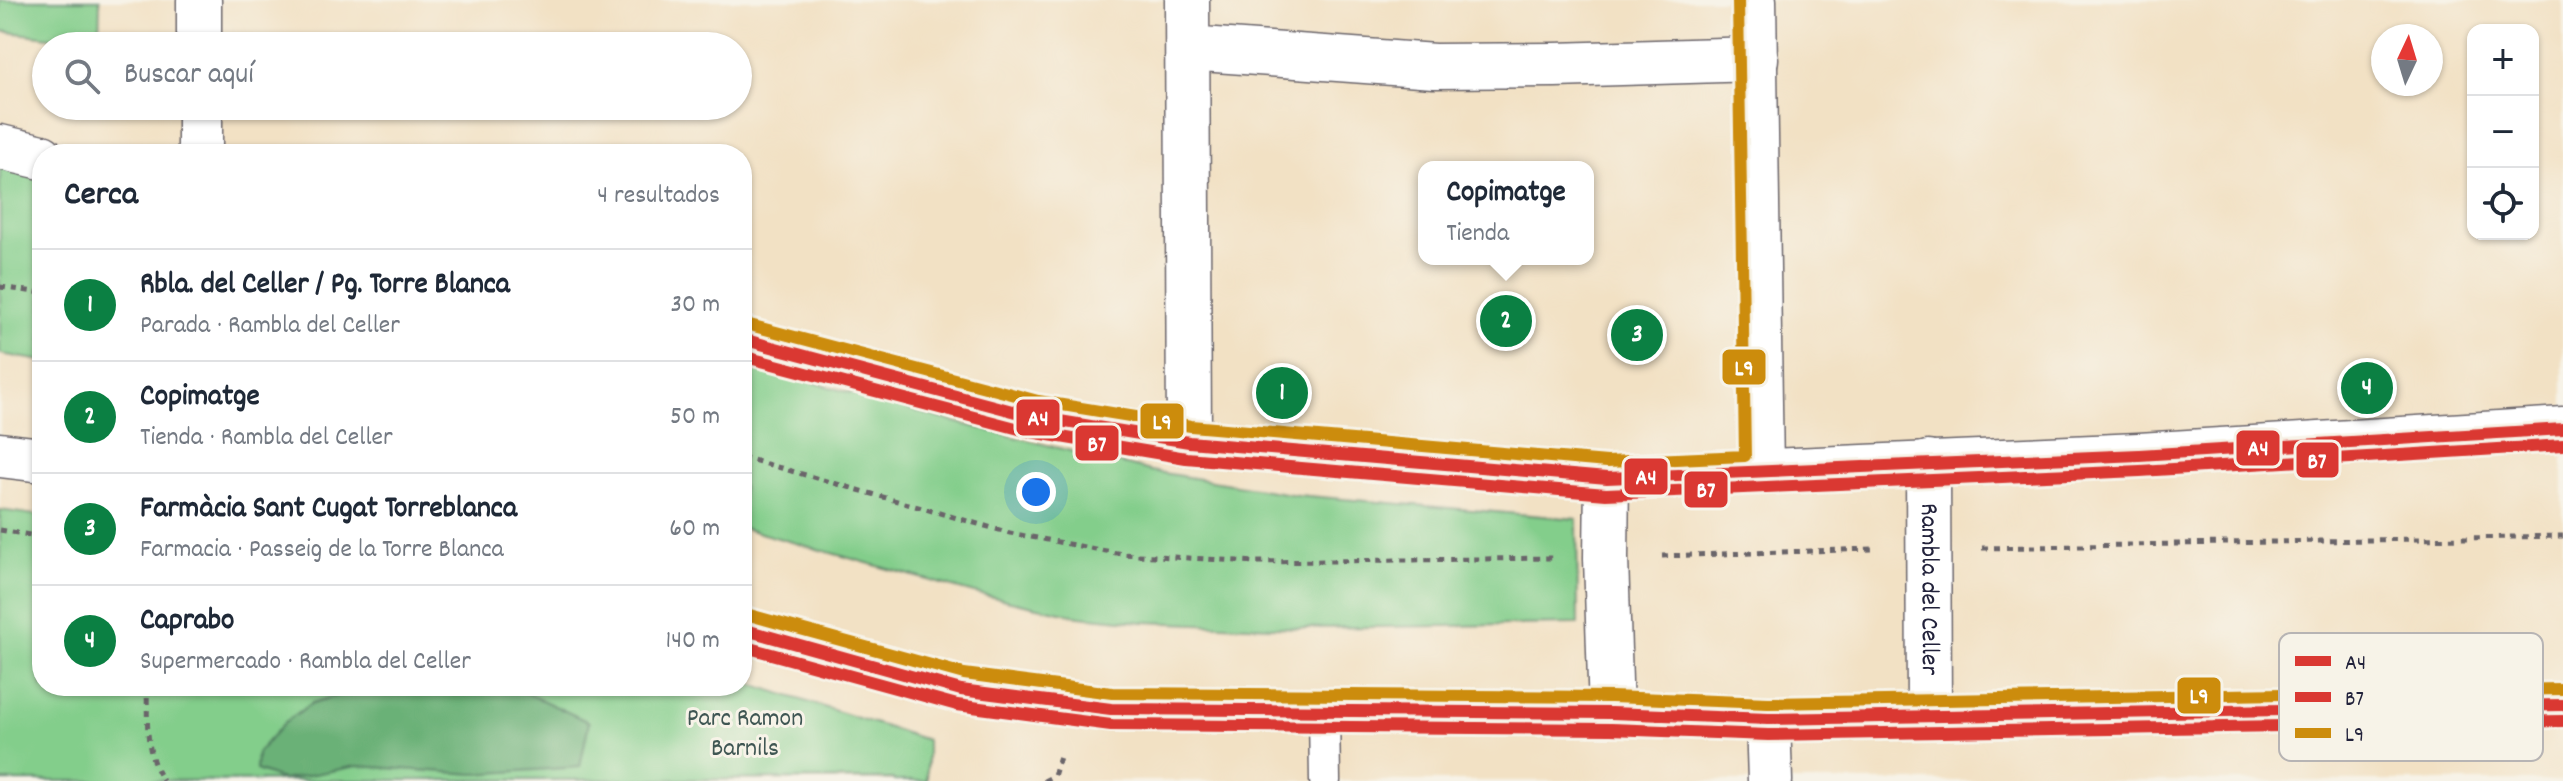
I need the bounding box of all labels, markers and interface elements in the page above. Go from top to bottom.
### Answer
north arrow [2371,24,2443,96]
map controls [2467,24,2539,240]
button: + [2467,24,2539,96]
search box [32,32,752,120]
icon: search [60,54,104,98]
text: Buscar aquí [124,55,254,98]
button: − [2467,96,2539,168]
popup [1418,161,1594,265]
button: locate [2467,168,2539,240]
text: Cerca [64,172,138,221]
text: Copimatge [1446,173,1566,216]
text: 4 resultados [597,178,720,215]
text: Tienda [1446,216,1509,253]
text: Rbla. del Celler / Pg. Torre Blanca [140,265,510,308]
text: 1 [87,287,93,324]
text: 30 m [670,287,720,324]
pin: 2 [1480,291,1532,351]
pin: 3 [1611,305,1663,365]
text: Parada · Rambla del Celler [140,308,400,345]
line badge: L9 [1721,348,1767,386]
text: L9 [1734,355,1754,386]
pin: 4 [2341,358,2393,418]
pin: 1 [1256,363,1308,423]
text: Copimatge [140,377,260,420]
line badge: A4 [1015,398,1061,437]
text: 2 [84,399,96,436]
text: 50 m [670,399,720,436]
line badge: L9 [1139,402,1185,440]
text: A4 [1027,405,1049,436]
text: L9 [1152,409,1172,440]
text: Tienda · Rambla del Celler [140,420,393,457]
line badge: B7 [1074,424,1120,462]
line badge: A4 [2235,429,2281,467]
text: B7 [1088,431,1107,462]
text: A4 [2247,435,2269,466]
line badge: B7 [2295,441,2340,479]
text: B7 [2308,448,2327,479]
line badge: A4 [1623,457,1669,496]
text: A4 [1635,464,1657,495]
line badge: B7 [1683,470,1729,509]
your location [1016,472,1056,512]
text: B7 [1697,477,1716,508]
text: Farmàcia Sant Cugat Torreblanca [140,489,517,532]
street label: Rambla del Celler [1910,503,1947,675]
text: 3 [84,511,96,548]
text: 60 m [669,511,720,548]
text: Farmacia · Passeig de la Torre Blanca [140,532,504,569]
text: Caprabo [140,601,234,644]
text: 4 [85,623,95,660]
text: 140 m [666,623,720,660]
legend [2279,633,2543,761]
text: Supermercado · Rambla del Celler [140,644,471,681]
text: A4 [2345,649,2366,680]
line badge: L9 [2176,676,2222,715]
text: L9 [2189,683,2209,714]
text: B7 [2345,685,2364,716]
park label: Parc Ramon Barnils [687,701,803,768]
text: L9 [2345,721,2364,752]

